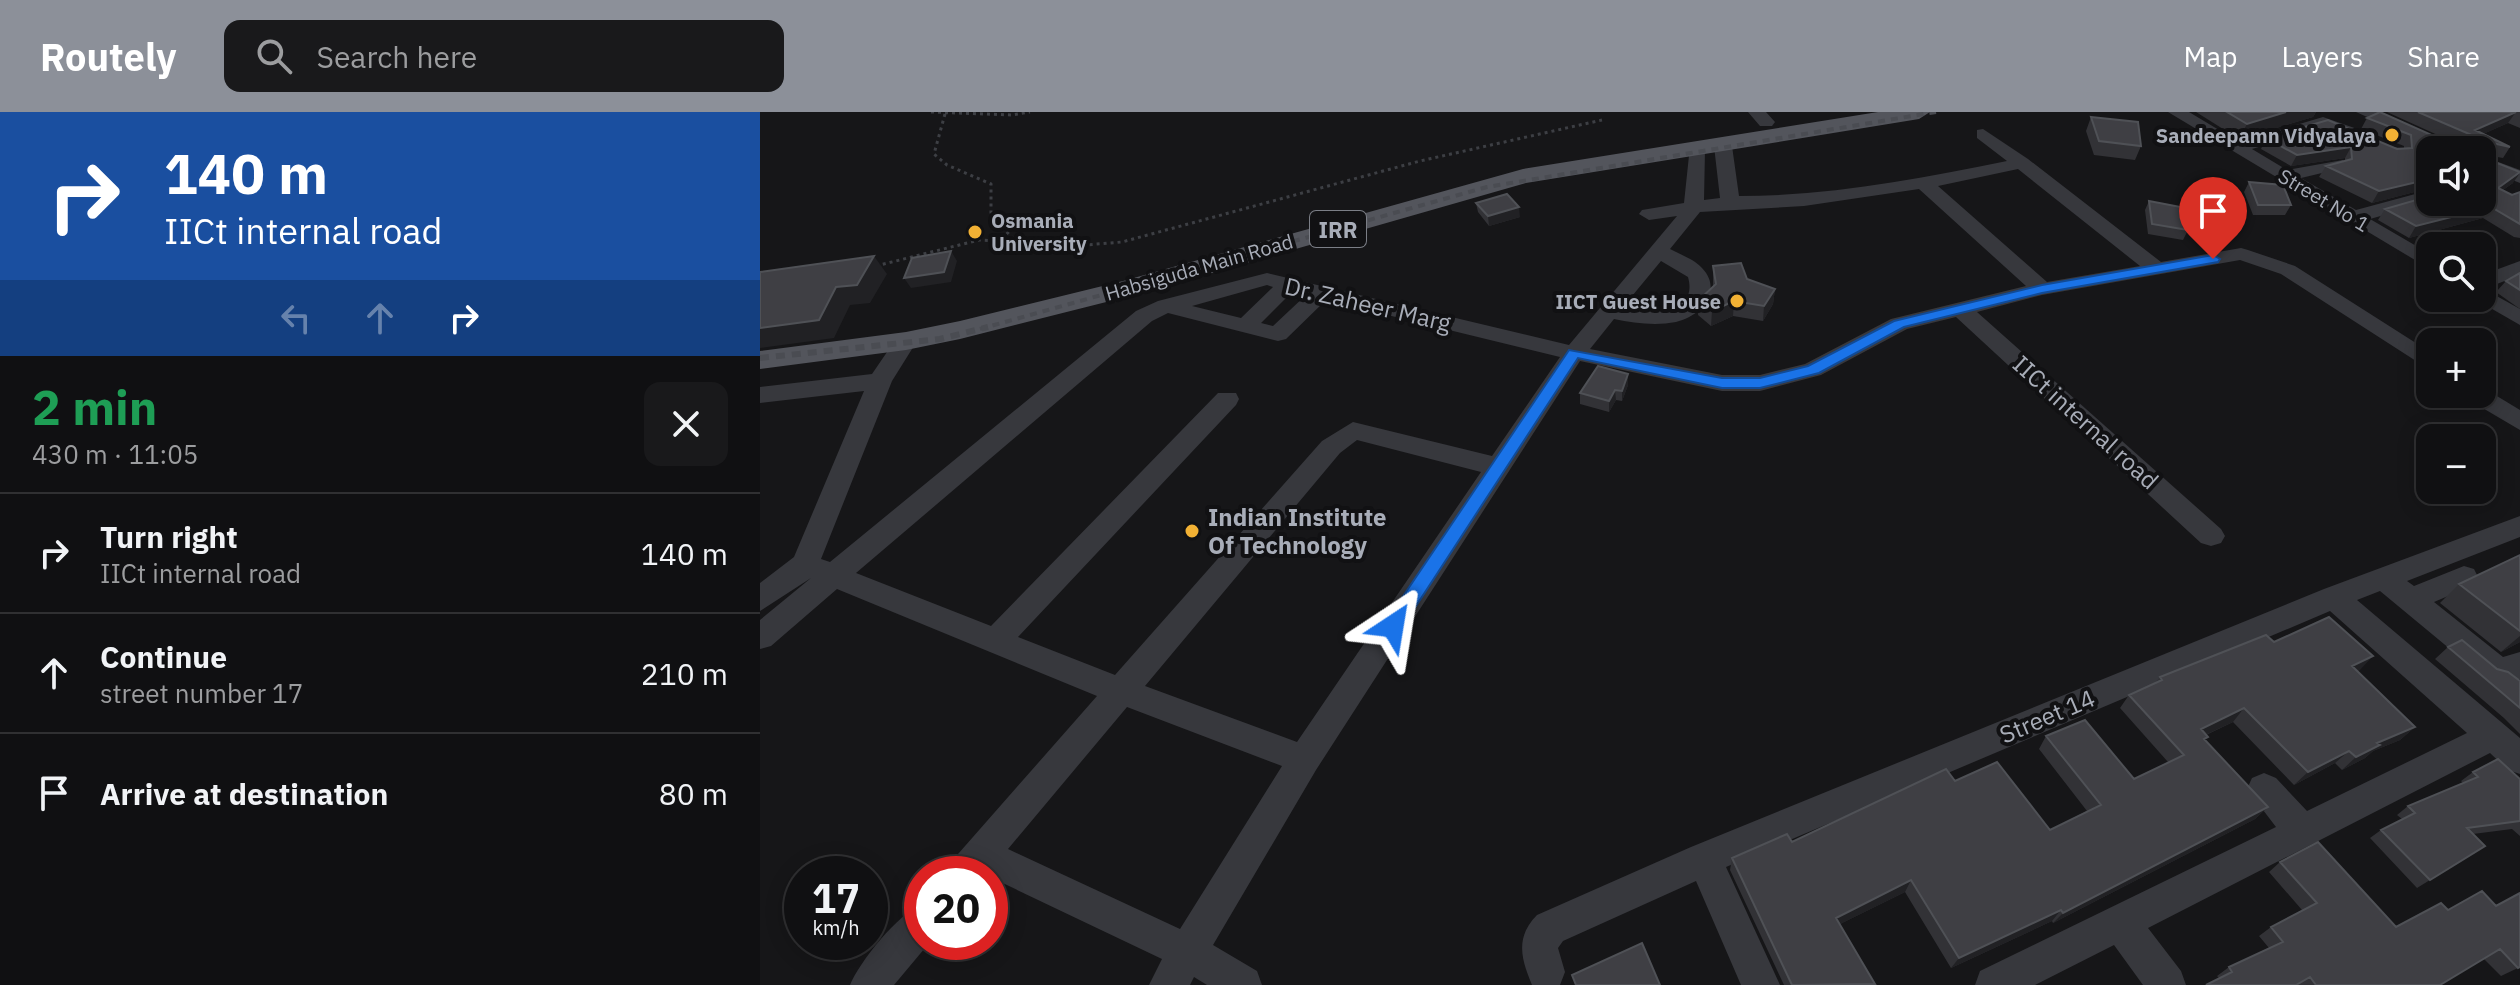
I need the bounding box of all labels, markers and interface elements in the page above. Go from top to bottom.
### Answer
search box [224,20,784,92]
text: Routely [40,32,176,81]
icon: search [252,34,296,78]
text: Search here [316,37,477,76]
text: Map [2183,38,2237,75]
text: Layers [2281,38,2363,75]
text: Share [2407,38,2480,75]
place label: Sandeepamn Vidyalaya [2156,122,2376,149]
marker: Sandeepamn Vidyalaya [2383,126,2401,144]
map controls [2416,136,2496,504]
button: sound [2416,136,2496,216]
text: 140 m [164,137,328,209]
icon: right [32,144,136,248]
street label: Street No 1 [2273,162,2375,238]
pin [2179,177,2247,259]
icon: arrive [2191,189,2235,233]
text: IICt internal road [164,207,442,254]
place label: Osmania University [991,207,1087,257]
road number: IRR [1310,211,1366,247]
marker: Osmania University [966,223,984,241]
street label: Habsiguda Main Road [1102,227,1296,307]
button: search [2416,232,2496,312]
street label: Dr. Zaheer Marg [1282,269,1455,339]
place label: IICT Guest House [1555,288,1721,315]
marker: IICT Guest House [1728,292,1746,310]
icon: left [274,296,318,340]
icon: ahead [358,296,402,340]
icon: right [442,296,486,340]
button: + [2416,328,2496,408]
street label: IICt internal road [2006,348,2166,496]
text: 2 min [32,376,157,438]
button: close [644,382,728,466]
button: − [2416,424,2496,504]
text: 430 m · 11:05 [32,437,198,471]
place label: Indian Institute Of Technology [1208,501,1386,561]
text: Turn right [100,517,238,556]
marker: Indian Institute Of Technology [1183,522,1201,540]
icon: right [32,531,76,575]
text: 140 m [641,534,728,573]
text: IICt internal road [100,556,301,590]
position arrow [1351,584,1435,668]
text: Continue [100,637,227,676]
icon: ahead [32,651,76,695]
text: 210 m [641,654,728,693]
text: street number 17 [100,676,303,710]
street label: Street 14 [1995,682,2099,750]
icon: arrive [32,771,76,815]
text: Arrive at destination [100,774,388,813]
text: 80 m [659,774,728,813]
speed limit sign: 20 [904,856,1008,960]
text: 17 [812,872,860,924]
text: km/h [812,914,860,941]

